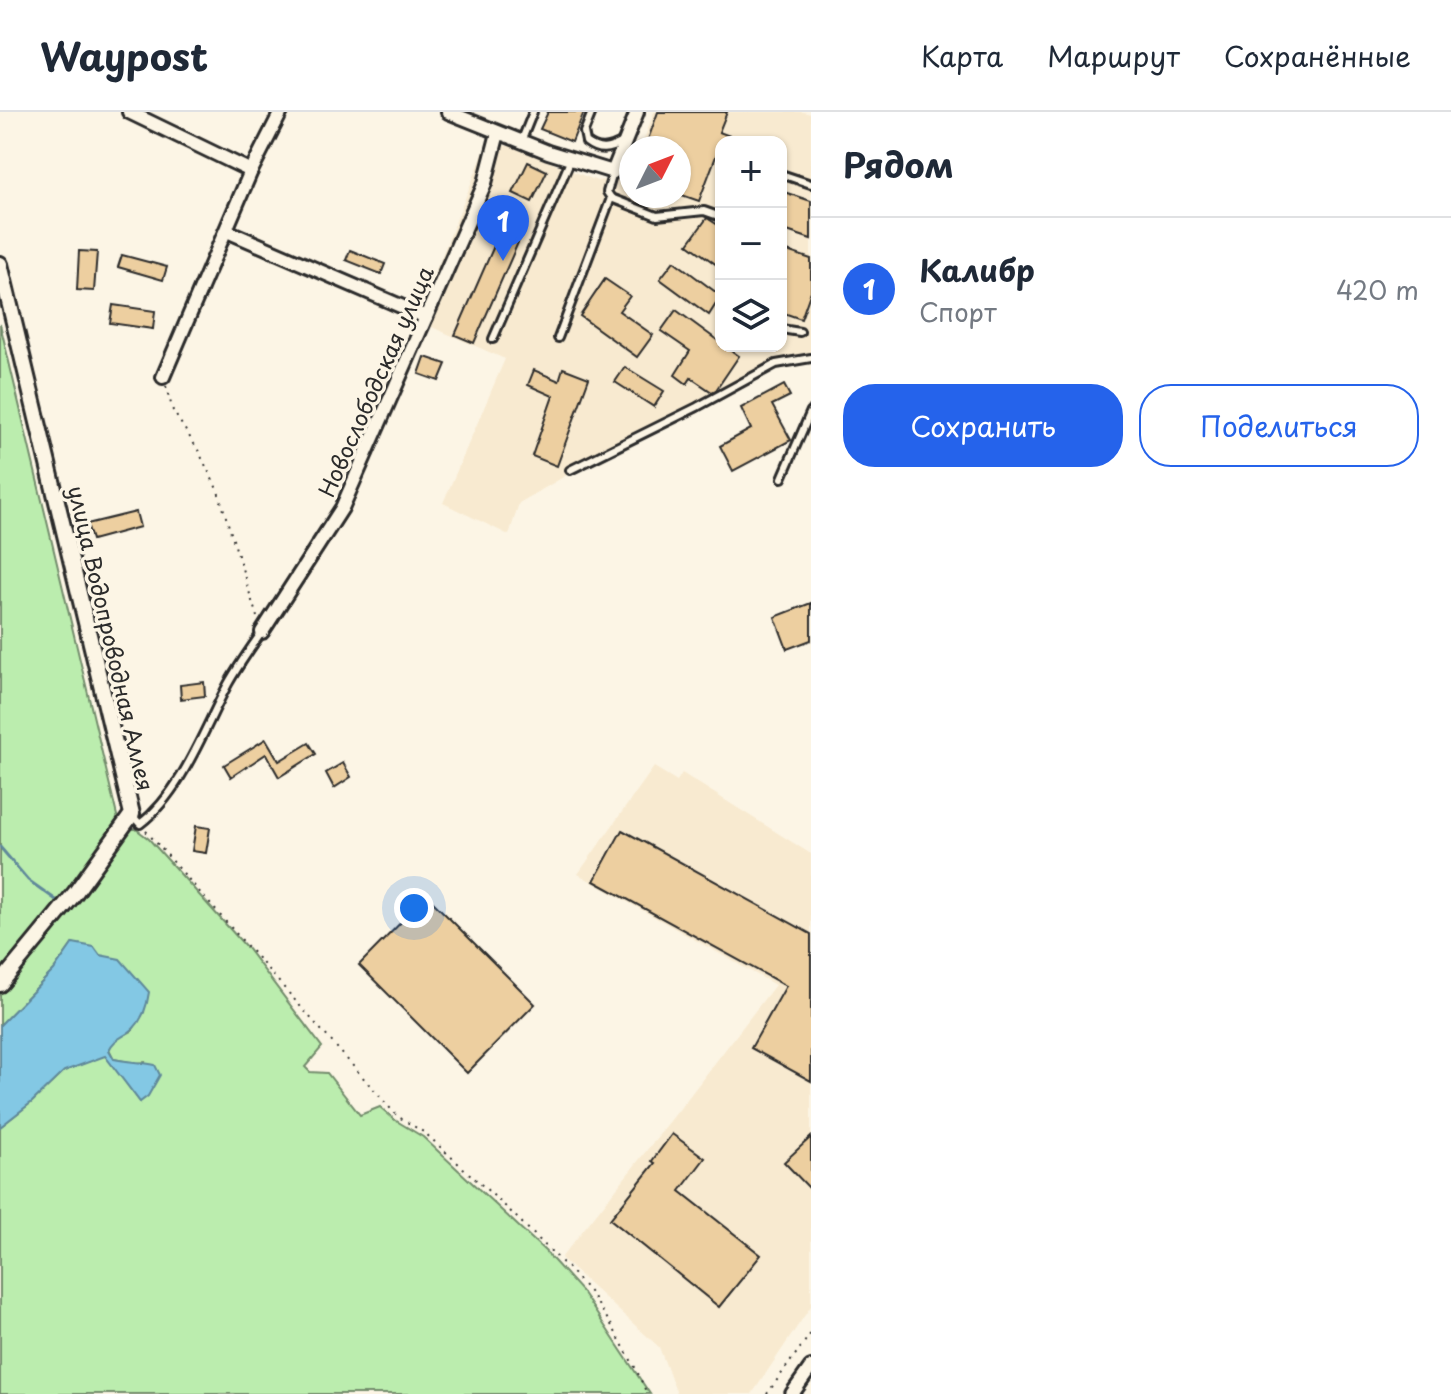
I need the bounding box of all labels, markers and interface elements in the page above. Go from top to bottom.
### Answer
text: Waypost [40,27,208,84]
text: Карта [921,34,1003,77]
text: Маршрут [1047,34,1180,77]
text: Сохранённые [1224,34,1411,77]
north arrow [619,136,691,208]
map controls [715,136,787,352]
button: + [715,136,787,208]
text: Рядом [843,138,954,190]
pin: 1 [477,195,529,261]
button: − [715,208,787,280]
text: Калибр [919,247,1035,292]
street label: Новослободская улица [309,260,441,502]
text: 1 [863,270,875,309]
text: 420 m [1336,270,1419,309]
button: layers [715,280,787,352]
text: Спорт [919,292,997,331]
button: Сохранить [843,384,1123,467]
button: Поделиться [1139,384,1419,467]
street label: улица Водопроводная Аллея [61,482,163,794]
your location [394,888,434,928]

